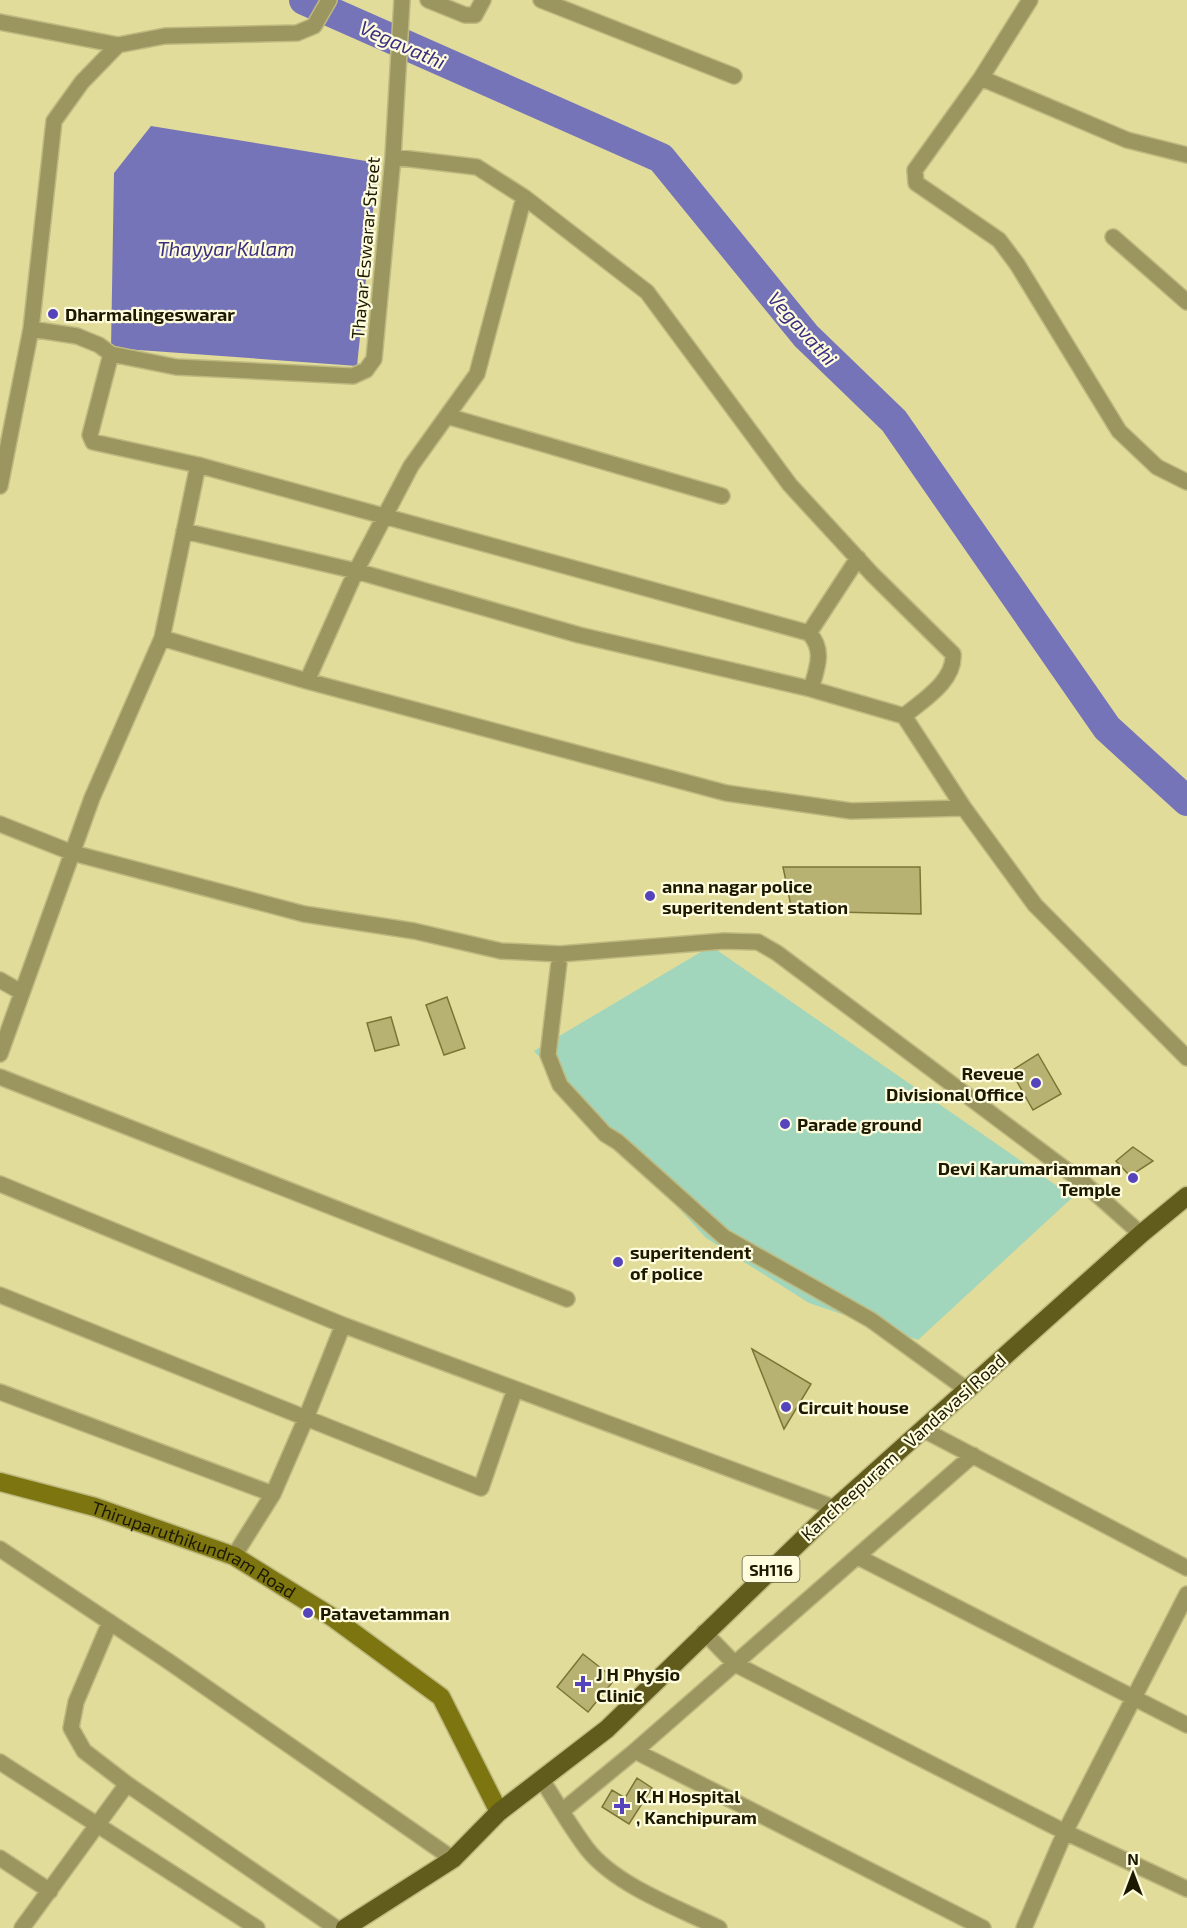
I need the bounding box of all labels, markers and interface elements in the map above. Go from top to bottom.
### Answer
water label: Vegavathi [356,14,450,74]
street label: Thayar Eswarar Street [346,156,384,340]
water label: Thayyar Kulam [157,236,295,261]
water label: Vegavathi [764,286,842,370]
place label: Dharmalingeswarar [65,303,235,325]
marker: Dharmalingeswarar [46,307,60,321]
place label: anna nagar police superitendent station [662,875,848,918]
marker: anna nagar police superitendent station [643,889,657,903]
place label: Reveue Divisional Office [886,1062,1024,1105]
marker: Reveue Divisional Office [1029,1076,1043,1090]
place label: Parade ground [797,1113,922,1135]
marker: Parade ground [778,1117,792,1131]
place label: Devi Karumariamman Temple [938,1157,1121,1200]
marker: Devi Karumariamman Temple [1126,1171,1140,1185]
place label: superitendent of police [630,1241,752,1284]
marker: superitendent of police [611,1255,625,1269]
street label: Kancheepuram - Vandavasi Road [796,1349,1010,1545]
place label: Circuit house [798,1396,909,1418]
marker: Circuit house [779,1400,793,1414]
street label: Thiruparuthikundram Road [89,1496,300,1603]
road number: SH116 [742,1556,800,1582]
place label: Patavetamman [320,1602,449,1624]
marker: Patavetamman [301,1606,315,1620]
place label: J H Physio Clinic [596,1663,680,1706]
marker: J H Physio Clinic [574,1675,592,1693]
place label: K.H Hospital , Kanchipuram [636,1785,757,1828]
marker: K.H Hospital , Kanchipuram [613,1797,631,1815]
north arrow [1103,1844,1163,1904]
text: N [1127,1849,1139,1868]

